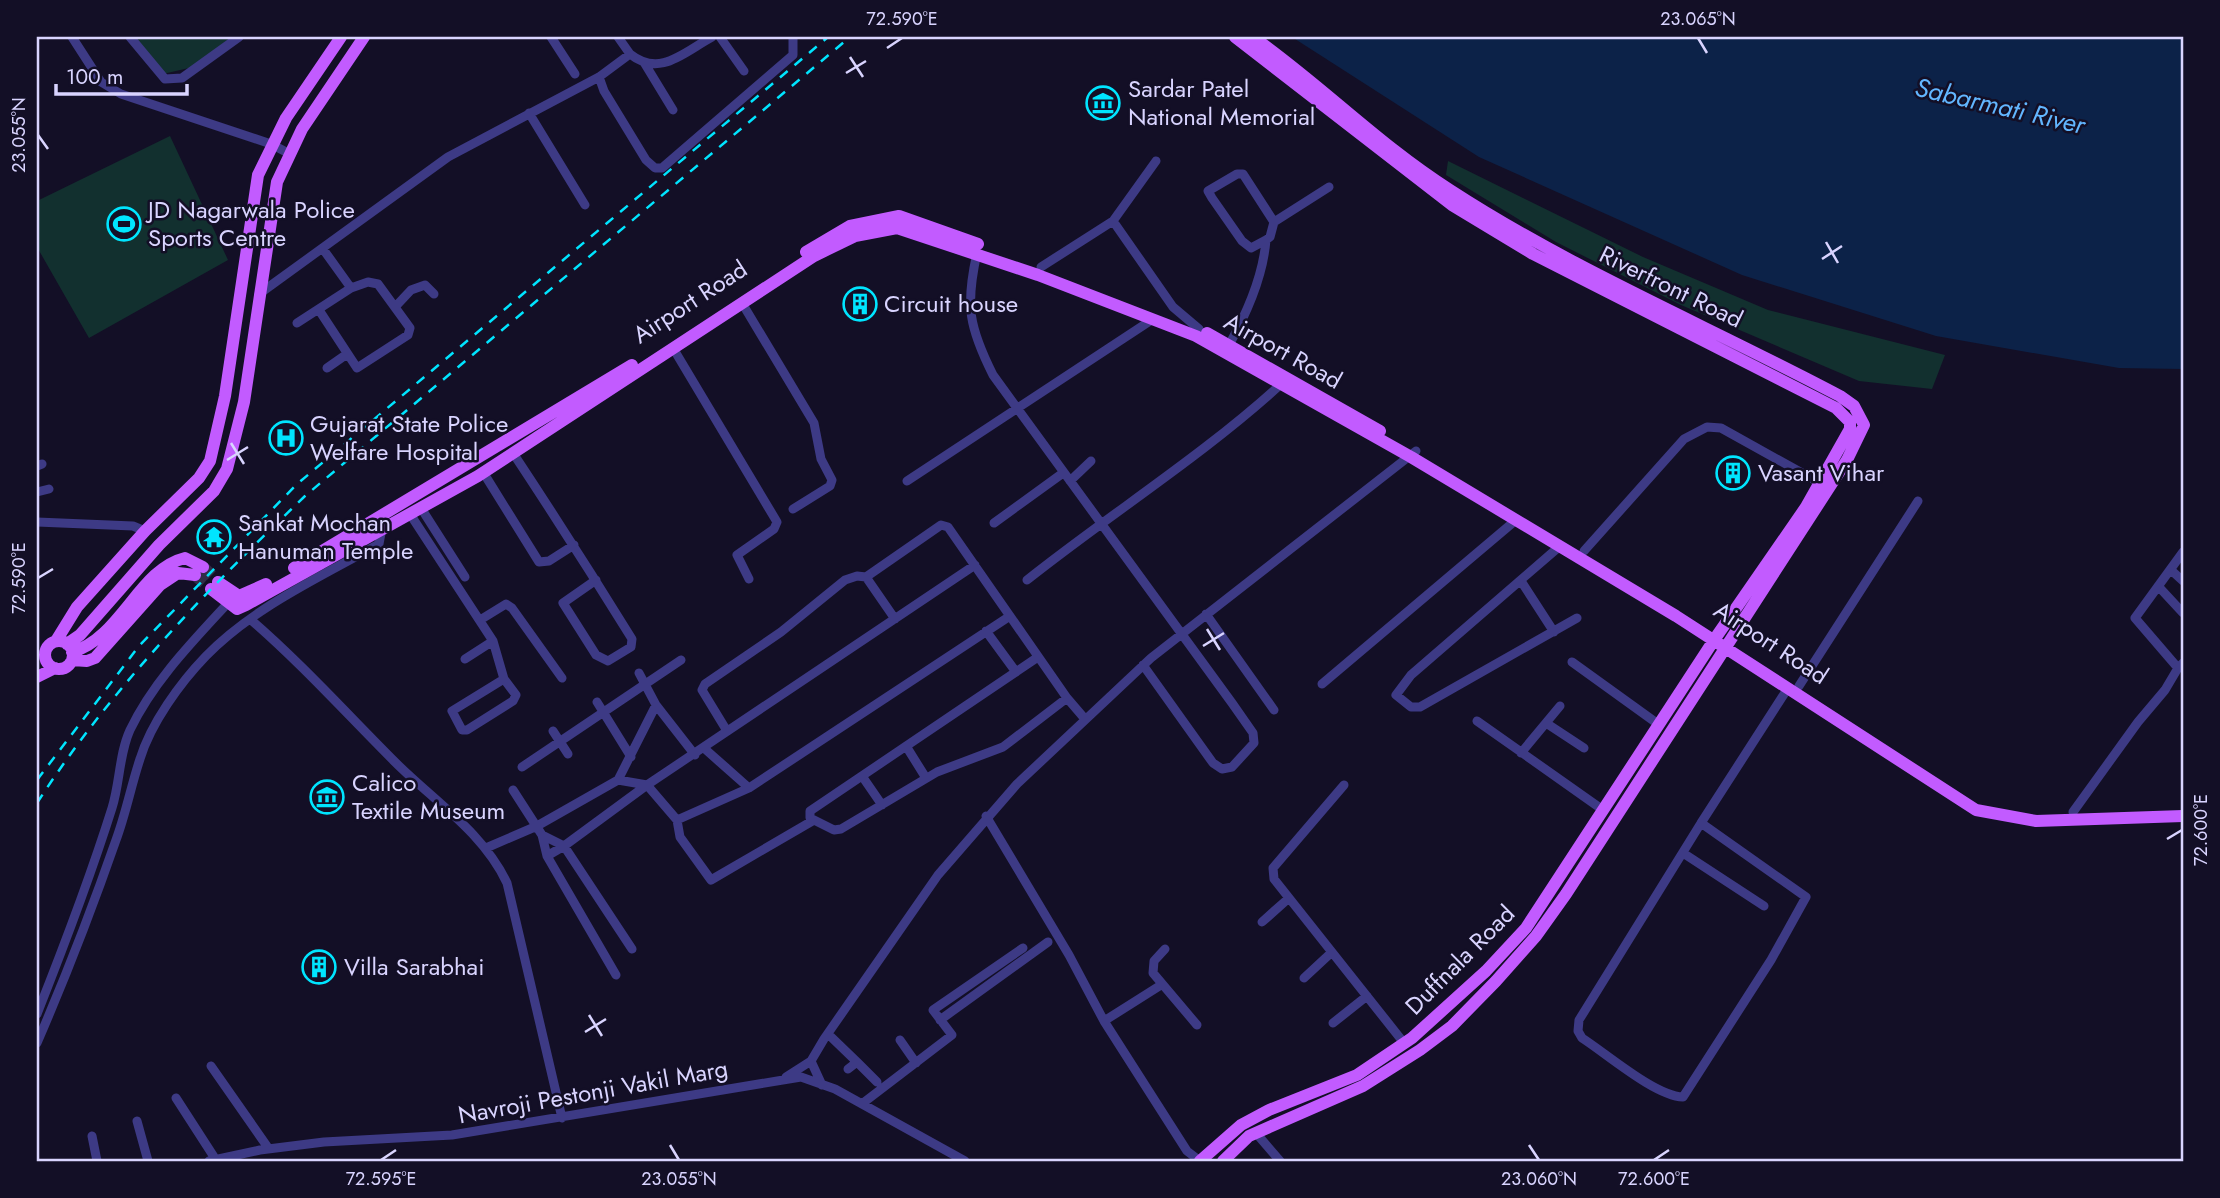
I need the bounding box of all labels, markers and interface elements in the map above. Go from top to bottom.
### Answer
text: 72.590°E [866,6,938,32]
text: 23.065°N [1660,6,1736,32]
scale bar [56,52,187,96]
text: 100 m [66,62,123,92]
water label: Sabarmati River [1911,68,2090,144]
place label: Sardar Patel National Memorial [1128,71,1315,134]
museum icon: Sardar Patel National Memorial [1084,84,1122,122]
text: 23.055°N [6,97,32,173]
place label: JD Nagarwala Police Sports Centre [145,192,355,255]
sports icon: JD Nagarwala Police Sports Centre [105,205,143,243]
street label: Riverfront Road [1594,237,1749,336]
street label: Airport Road [626,251,754,352]
building icon: Circuit house [841,285,879,323]
place label: Circuit house [884,286,1018,321]
street label: Airport Road [1218,304,1349,397]
place label: Gujarat State Police Welfare Hospital [310,406,508,469]
hospital icon: Gujarat State Police Welfare Hospital [267,419,305,457]
building icon: Vasant Vihar [1714,454,1752,492]
place label: Vasant Vihar [1758,455,1885,490]
place label: Sankat Mochan Hanuman Temple [238,505,413,568]
temple icon: Sankat Mochan Hanuman Temple [195,518,233,556]
text: 72.590°E [6,542,32,614]
street label: Airport Road [1707,592,1835,693]
place label: Calico Textile Museum [352,765,505,828]
museum icon: Calico Textile Museum [308,778,346,816]
text: 72.600°E [2188,794,2214,866]
street label: Duffnala Road [1397,897,1523,1023]
building icon: Villa Sarabhai [300,948,338,986]
place label: Villa Sarabhai [344,949,484,984]
street label: Navroji Pestonji Vakil Marg [455,1051,731,1132]
text: 72.595°E [346,1166,416,1192]
text: 23.055°N [641,1166,717,1192]
text: 23.060°N [1501,1166,1577,1192]
text: 72.600°E [1618,1166,1690,1192]

